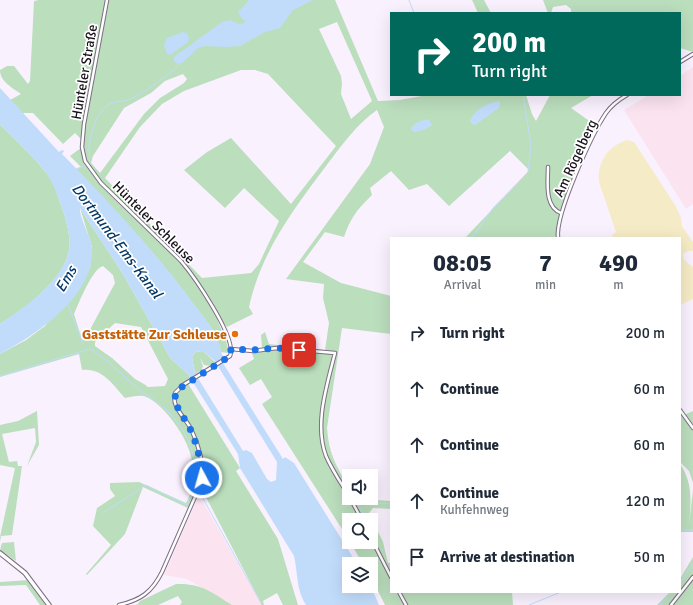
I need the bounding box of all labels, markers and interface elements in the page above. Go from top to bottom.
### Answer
street label: Hünteler Straße [68,23,101,121]
text: 200 m [472,26,546,60]
icon: right [406,28,458,80]
text: Turn right [472,60,547,82]
street label: Am Rögelberg [550,117,601,200]
street label: Hünteler Schleuse [109,178,198,267]
water label: Dortmund-Ems-Kanal [68,180,167,303]
text: 08:05 [433,248,492,278]
text: 7 [539,248,552,278]
text: 490 [599,248,638,278]
water label: Ems [51,262,81,295]
text: Arrival [444,277,481,293]
text: min [535,277,556,293]
text: m [613,277,624,293]
icon: right [406,322,428,344]
text: Turn right [440,324,505,342]
text: 200 m [625,324,665,342]
place label: Gaststätte Zur Schleuse [82,326,227,343]
marker: Gaststätte Zur Schleuse [230,329,240,339]
pin [282,333,316,367]
icon: arrive [288,339,310,361]
icon: ahead [406,378,428,400]
text: Continue [440,380,499,398]
text: 60 m [634,380,665,398]
icon: ahead [406,434,428,456]
text: Continue [440,436,499,454]
text: 60 m [634,436,665,454]
position arrow [181,457,223,499]
map controls [342,469,378,593]
button: sound [342,469,378,505]
text: Continue [440,484,499,502]
icon: ahead [406,490,428,512]
text: 120 m [625,492,665,510]
text: Kuhfehnweg [440,502,509,518]
button: search [342,513,378,549]
icon: arrive [406,546,428,568]
text: Arrive at destination [440,548,575,566]
text: 50 m [634,548,665,566]
button: layers [342,557,378,593]

